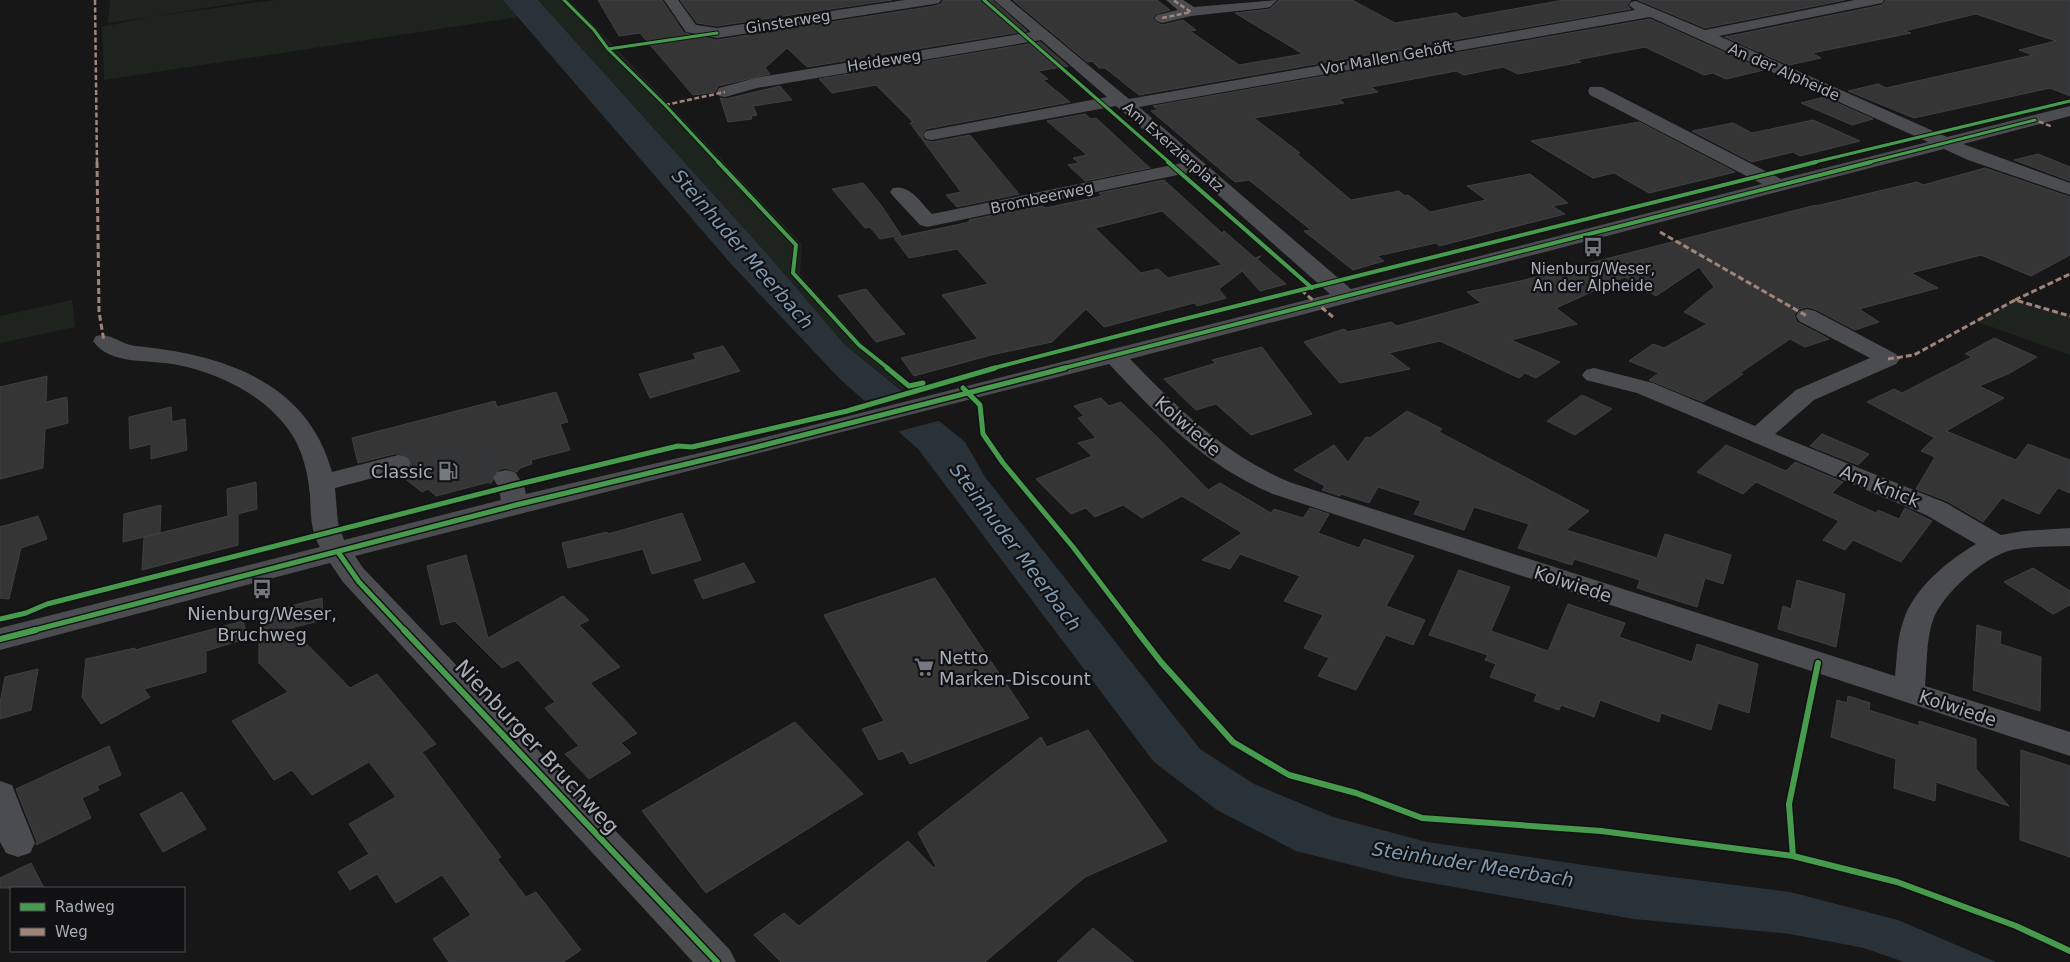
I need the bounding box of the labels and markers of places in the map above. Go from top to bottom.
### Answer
bus stop icon: Nienburg/Weser, An der Alpheide [1582,236,1604,258]
place label: Nienburg/Weser, An der Alpheide [1531,260,1655,295]
fuel station icon: Classic [437,460,459,482]
place label: Classic [371,461,433,482]
bus stop icon: Nienburg/Weser, Bruchweg [251,578,273,600]
place label: Nienburg/Weser, Bruchweg [187,603,337,645]
place label: Netto Marken-Discount [939,647,1091,689]
supermarket icon: Netto Marken-Discount [913,656,935,678]

